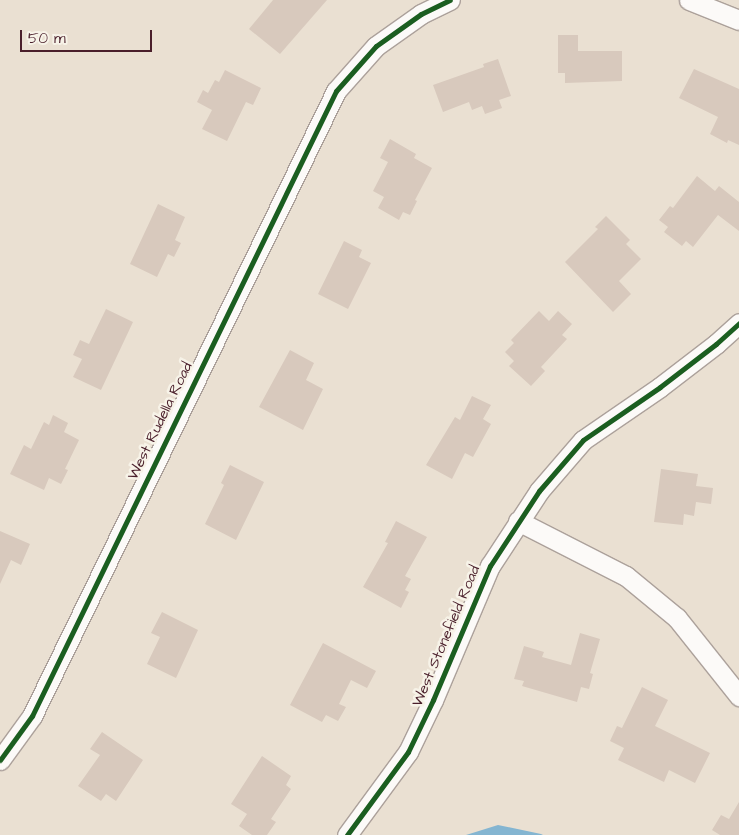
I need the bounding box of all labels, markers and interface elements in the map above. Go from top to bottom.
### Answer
scale bar [22,20,155,52]
text: 50 m [28,28,66,49]
street label: West Rudella Road [124,359,196,483]
street label: West Stonefield Road [408,563,484,709]

